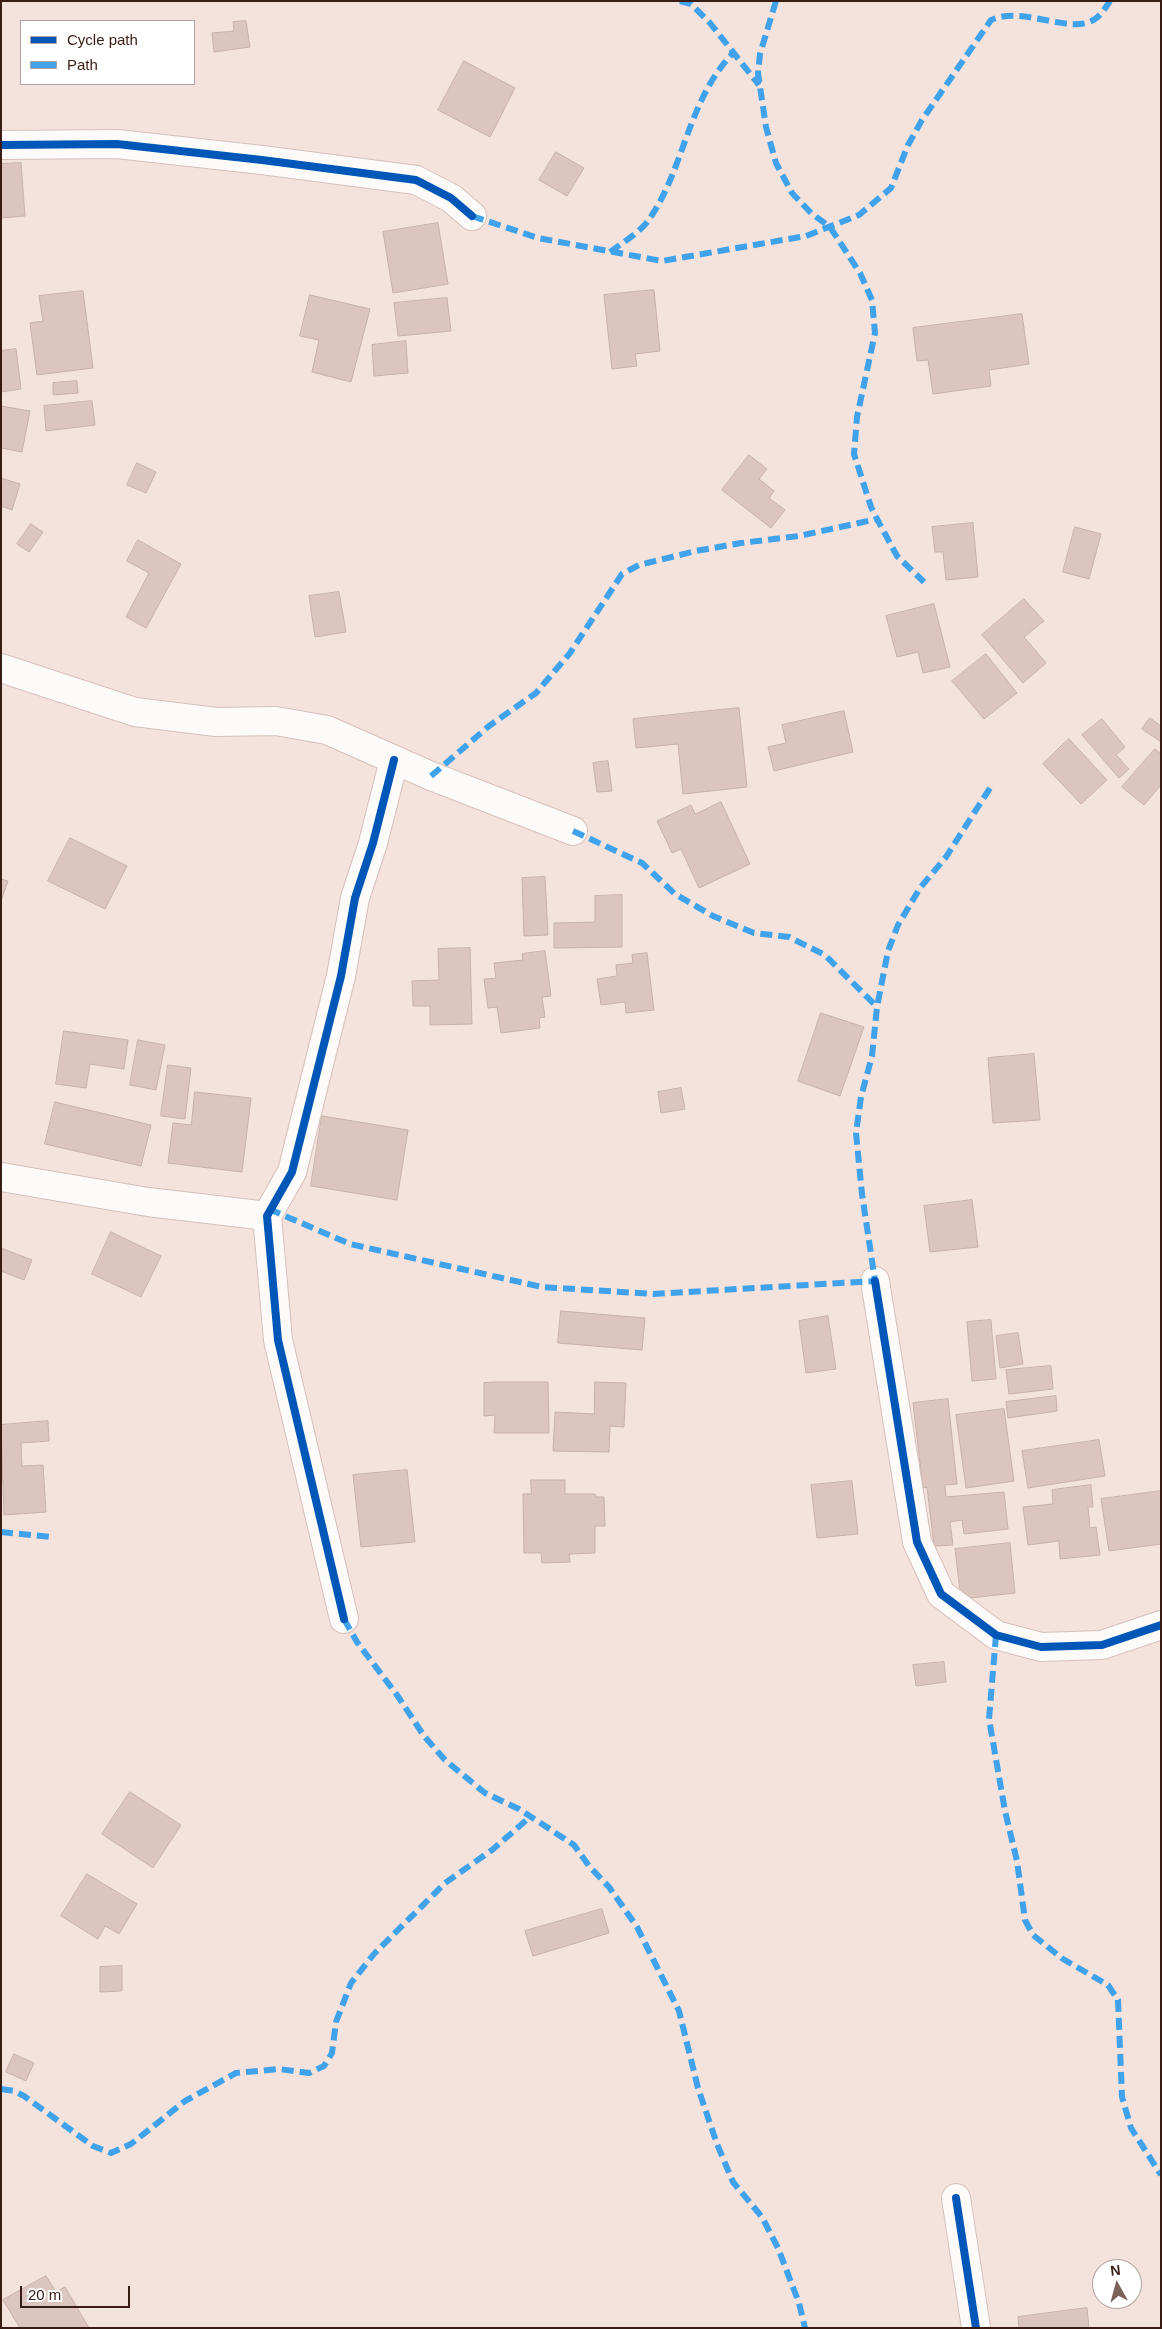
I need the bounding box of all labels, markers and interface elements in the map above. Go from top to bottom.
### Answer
legend [20,20,195,85]
text: Cycle path [67,31,138,48]
text: Path [67,56,98,73]
north arrow [1092,2259,1142,2309]
text: N [1109,2262,1121,2279]
scale bar [22,2276,132,2308]
text: 20 m [28,2286,61,2303]

